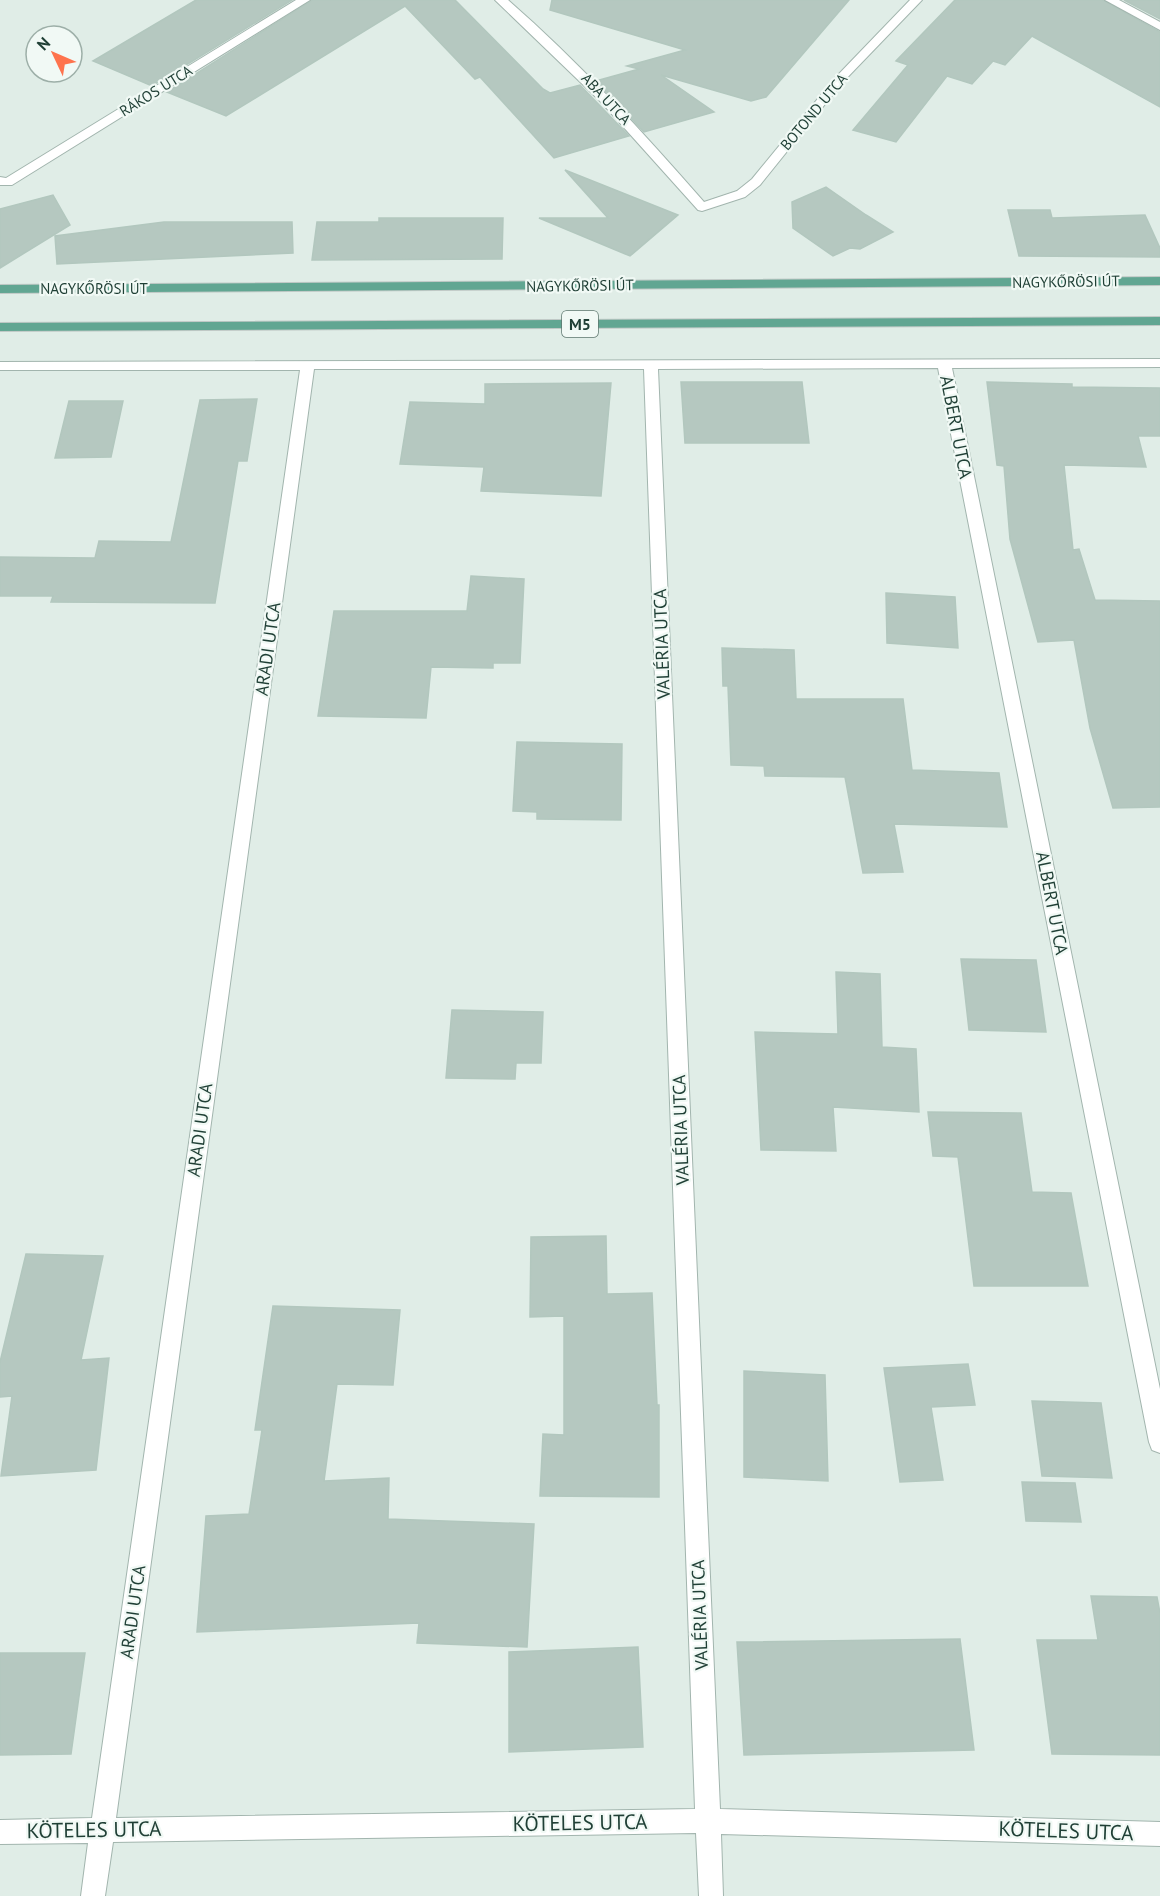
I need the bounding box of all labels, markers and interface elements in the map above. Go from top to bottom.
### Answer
north arrow [24,24,84,84]
text: N [32,33,54,54]
street label: RÁKOS UTCA [116,61,196,120]
street label: ABA UTCA [578,69,635,129]
street label: BOTOND UTCA [776,69,851,154]
street label: NAGYKŐRÖSI ÚT [1012,271,1121,292]
street label: NAGYKŐRÖSI ÚT [526,275,635,296]
street label: NAGYKŐRÖSI ÚT [40,279,149,298]
road number: M5 [562,311,598,337]
street label: ALBERT UTCA [935,373,978,481]
street label: VALÉRIA UTCA [648,588,675,701]
street label: ARADI UTCA [250,600,286,697]
street label: ALBERT UTCA [1031,849,1074,957]
street label: VALÉRIA UTCA [667,1074,694,1187]
street label: ARADI UTCA [182,1081,218,1178]
street label: VALÉRIA UTCA [686,1559,713,1672]
street label: ARADI UTCA [115,1563,151,1660]
street label: KÖTELES UTCA [512,1808,648,1837]
street label: KÖTELES UTCA [26,1815,162,1844]
street label: KÖTELES UTCA [998,1815,1135,1846]

